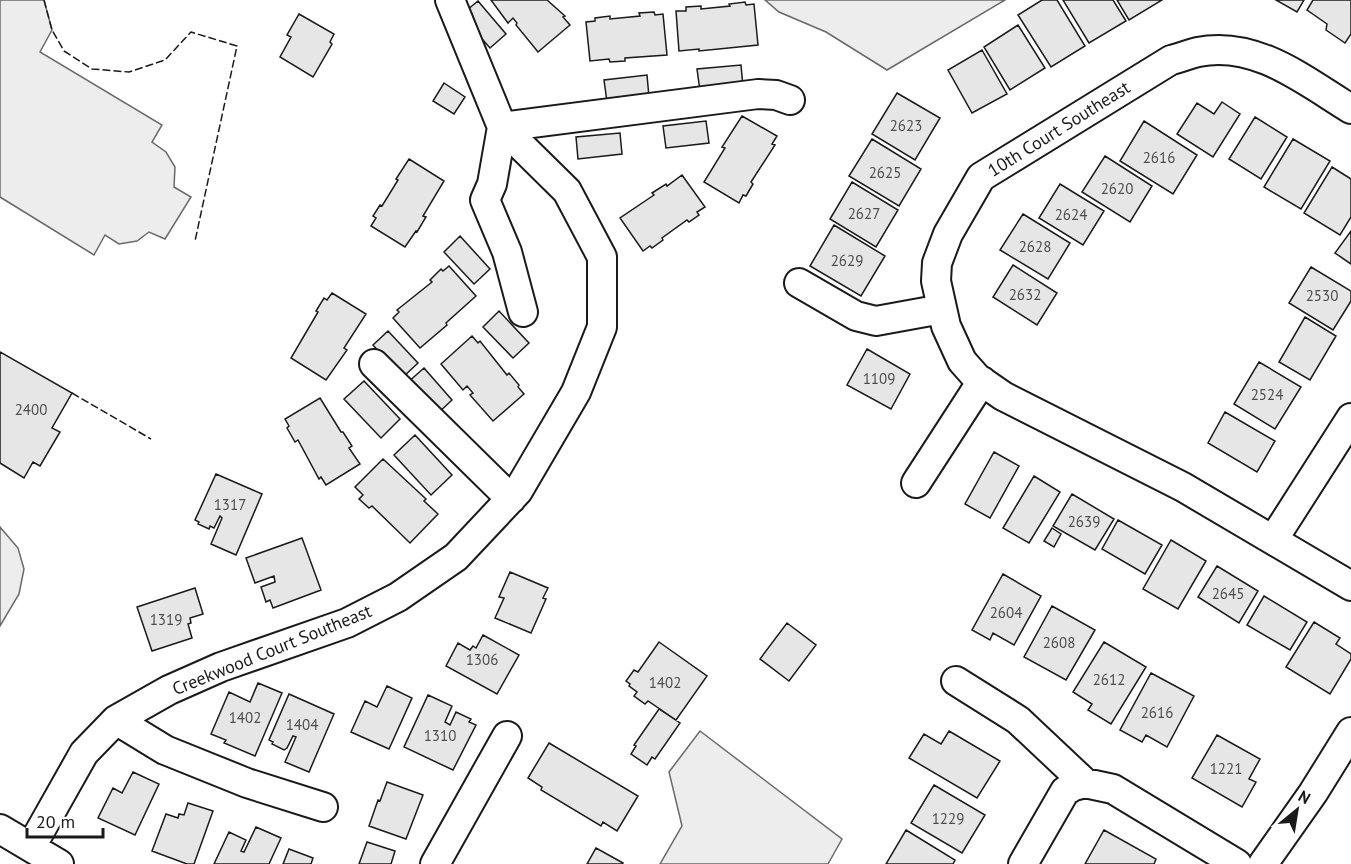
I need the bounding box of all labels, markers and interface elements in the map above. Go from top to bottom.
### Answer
street label: 10th Court Southeast [983,75,1134,182]
house number: 2623 [890,116,922,135]
house number: 2616 [1143,148,1175,167]
house number: 2625 [869,163,901,182]
house number: 2620 [1101,179,1133,198]
house number: 2627 [848,204,880,223]
house number: 2624 [1055,205,1087,224]
house number: 2628 [1019,237,1051,256]
house number: 2629 [831,251,863,270]
house number: 2632 [1009,285,1041,304]
house number: 2530 [1306,286,1338,305]
house number: 1109 [863,369,895,388]
house number: 2524 [1251,385,1283,404]
house number: 2400 [15,400,47,419]
house number: 1317 [214,495,246,514]
house number: 2639 [1068,512,1100,531]
house number: 2645 [1212,584,1244,603]
street label: Creekwood Court Southeast [169,599,375,700]
house number: 2604 [990,603,1022,622]
house number: 1319 [150,610,182,629]
house number: 2608 [1043,633,1075,652]
house number: 1306 [466,650,498,669]
house number: 2612 [1093,670,1125,689]
house number: 1402 [649,673,681,692]
house number: 2616 [1141,703,1173,722]
house number: 1402 [229,708,261,727]
house number: 1404 [286,715,318,734]
house number: 1310 [424,726,456,745]
house number: 1221 [1210,759,1242,778]
north arrow [1267,780,1327,840]
text: N [1295,786,1314,808]
scale bar [27,801,104,839]
house number: 1229 [932,809,964,828]
text: 20 m [36,810,75,833]

